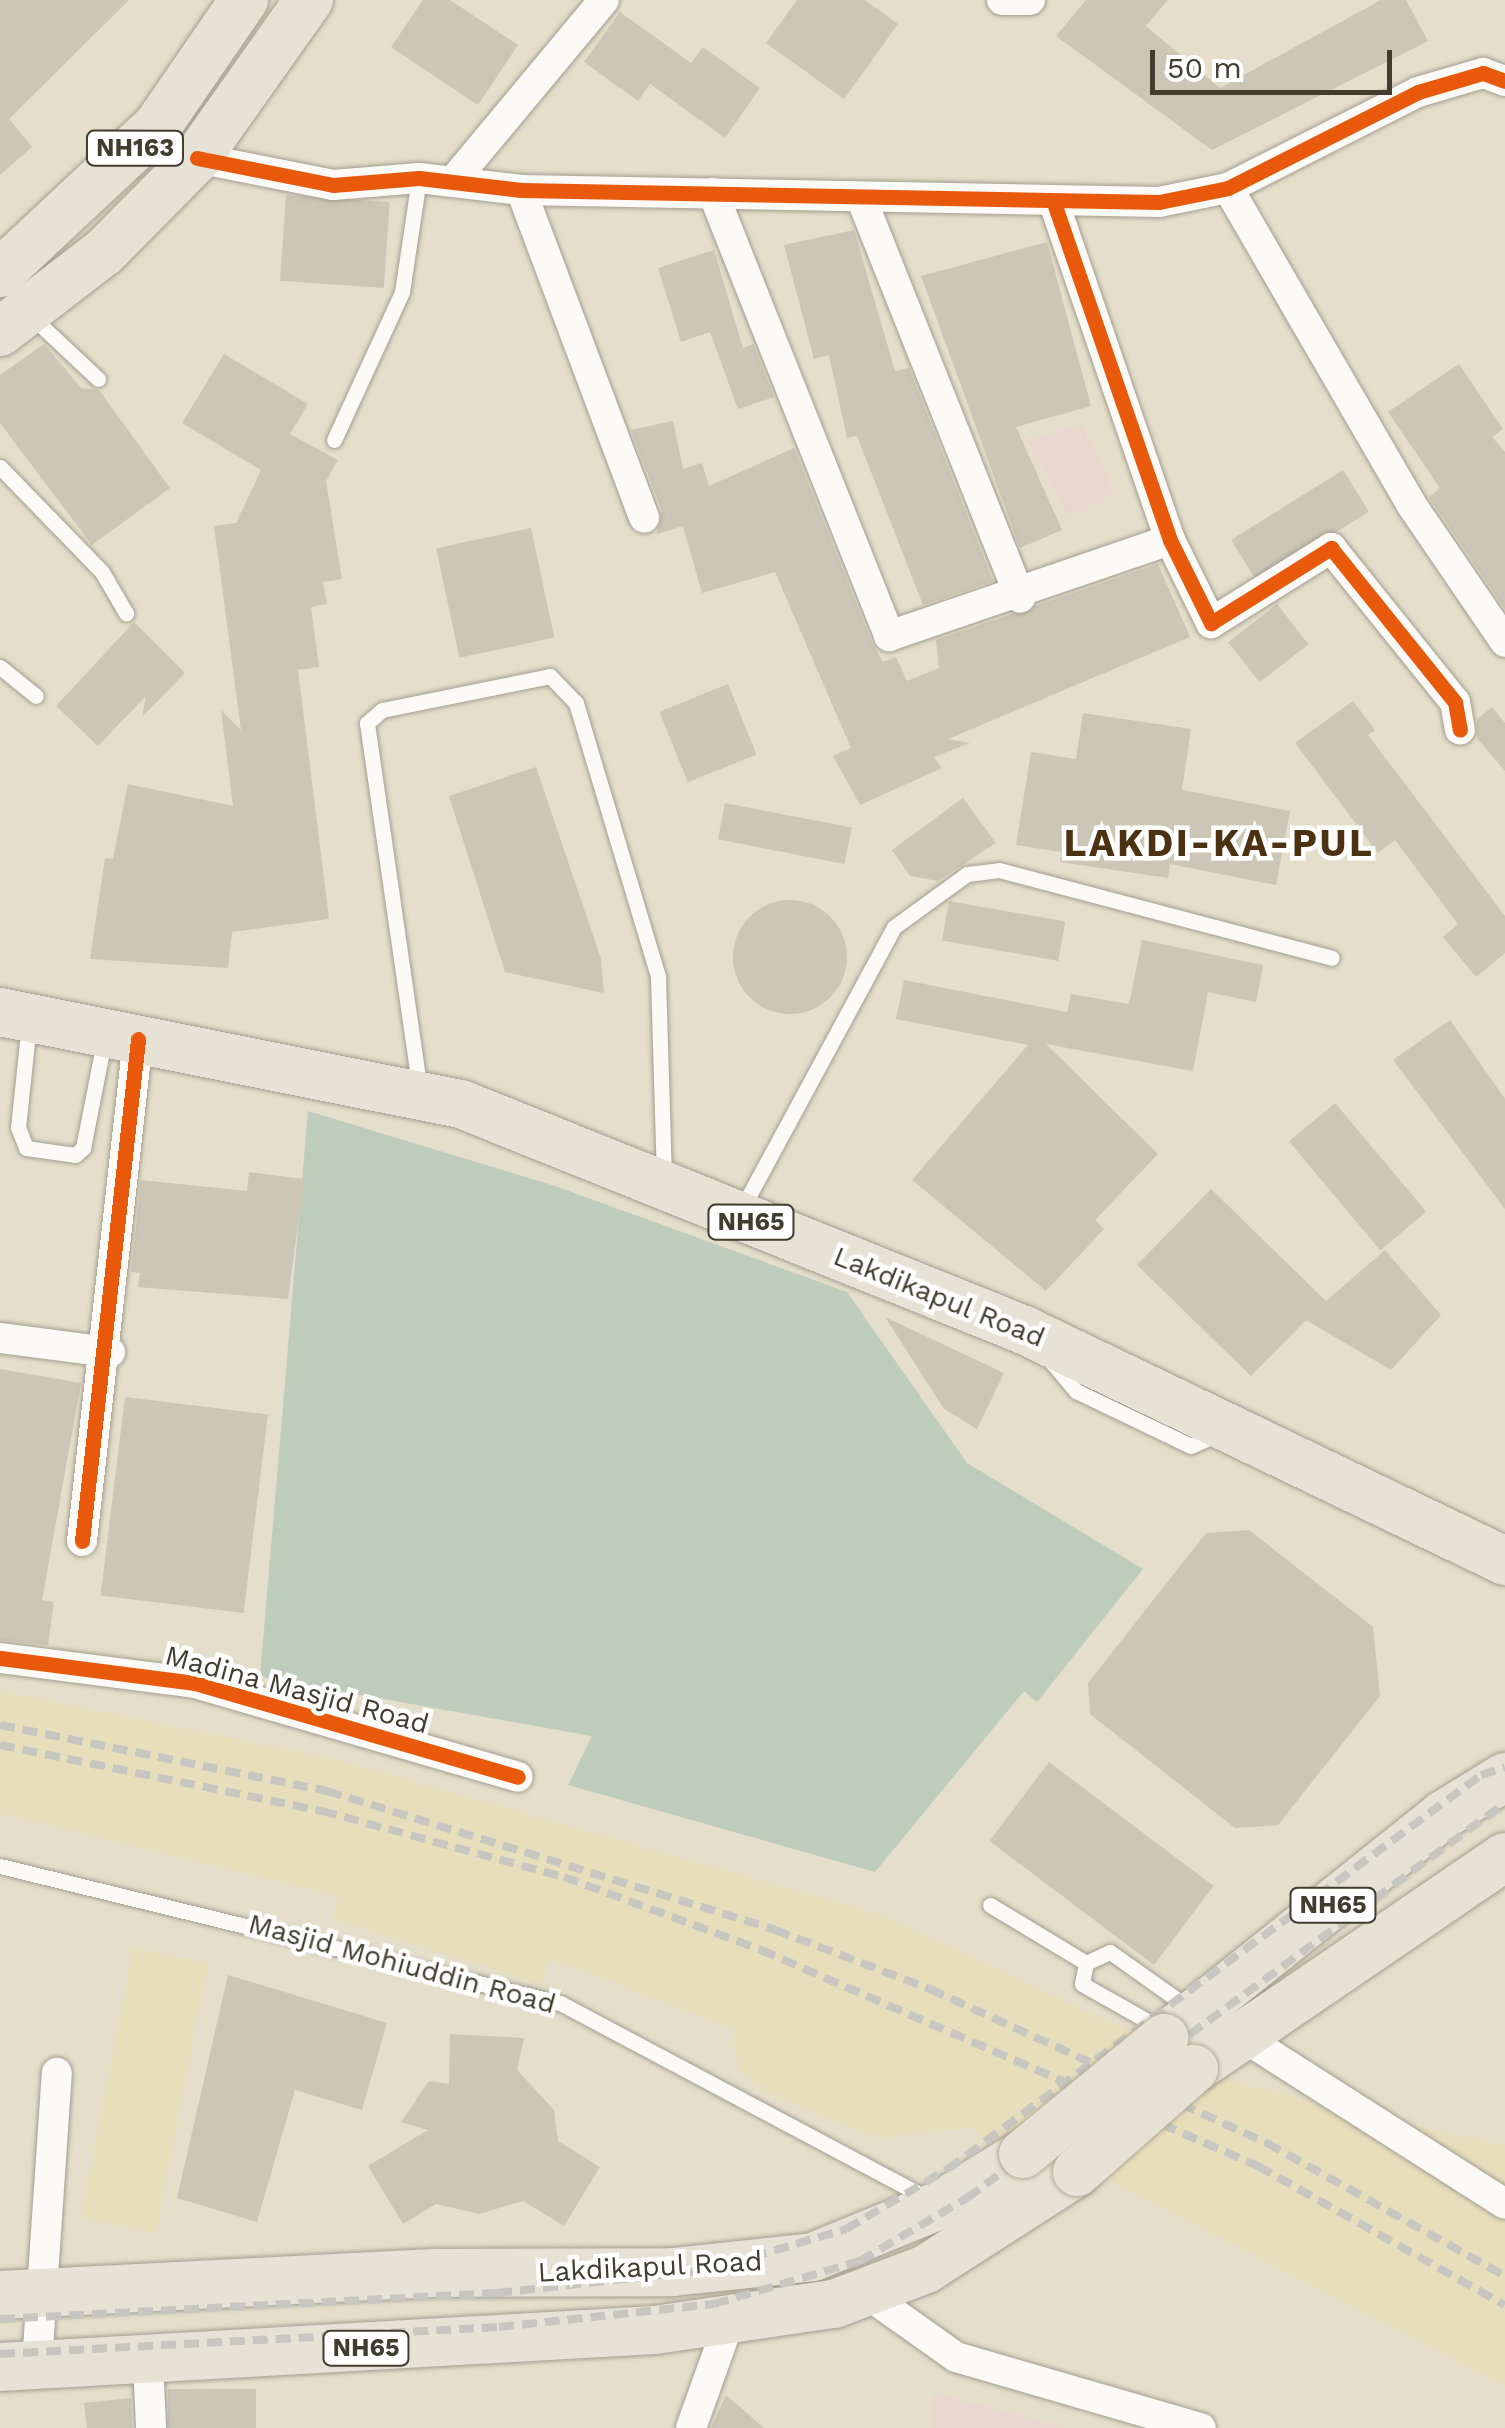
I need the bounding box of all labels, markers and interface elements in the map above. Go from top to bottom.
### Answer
scale bar [1155,30,1398,92]
text: 50 m [1167,50,1242,85]
road number: NH163 [85,128,185,168]
district label: LAKDI-KA-PUL [1064,821,1374,867]
road number: NH65 [706,1202,796,1242]
street label: Lakdikapul Road [828,1239,1050,1355]
street label: Madina Masjid Road [161,1639,433,1741]
road number: NH65 [1288,1885,1378,1925]
street label: Masjid Mohiuddin Road [245,1907,559,2021]
street label: Lakdikapul Road [536,2244,764,2290]
road number: NH65 [321,2328,411,2368]

